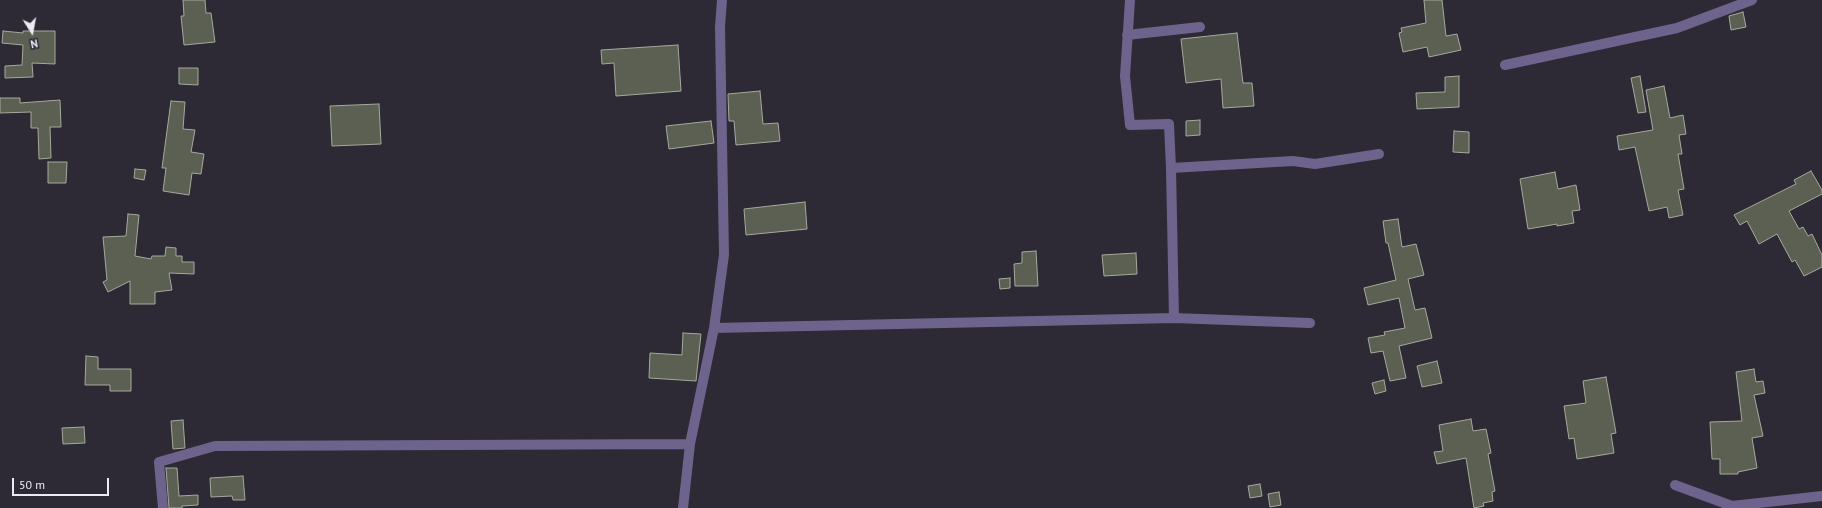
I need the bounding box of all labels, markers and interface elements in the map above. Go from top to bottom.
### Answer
north arrow [12,12,52,52]
text: N [29,36,39,51]
scale bar [14,470,111,496]
text: 50 m [19,477,45,492]

